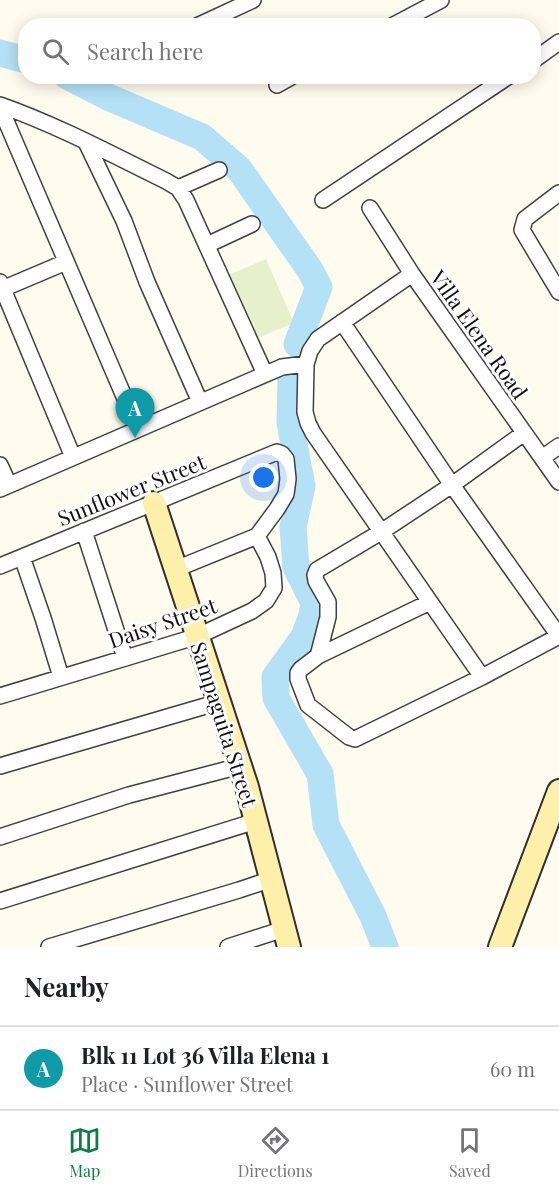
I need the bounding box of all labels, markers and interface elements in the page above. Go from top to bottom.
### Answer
search box [18,18,541,84]
icon: search [39,35,72,68]
text: Search here [87,36,203,66]
street label: Villa Elena Road [425,263,535,404]
pin: A [116,388,154,438]
street label: Sunflower Street [53,446,210,531]
your location [249,463,278,492]
street label: Daisy Street [104,590,220,654]
street label: Sampaguita Street [185,638,265,811]
text: Nearby [24,969,109,1004]
text: Blk 11 Lot 36 Villa Elena 1 [81,1040,329,1070]
text: A [37,1055,50,1082]
text: 60 m [490,1055,535,1082]
text: Place · Sunflower Street [81,1070,293,1097]
tab: Map [68,1124,101,1181]
tab: Directions [238,1124,313,1181]
tab: Saved [449,1124,491,1181]

